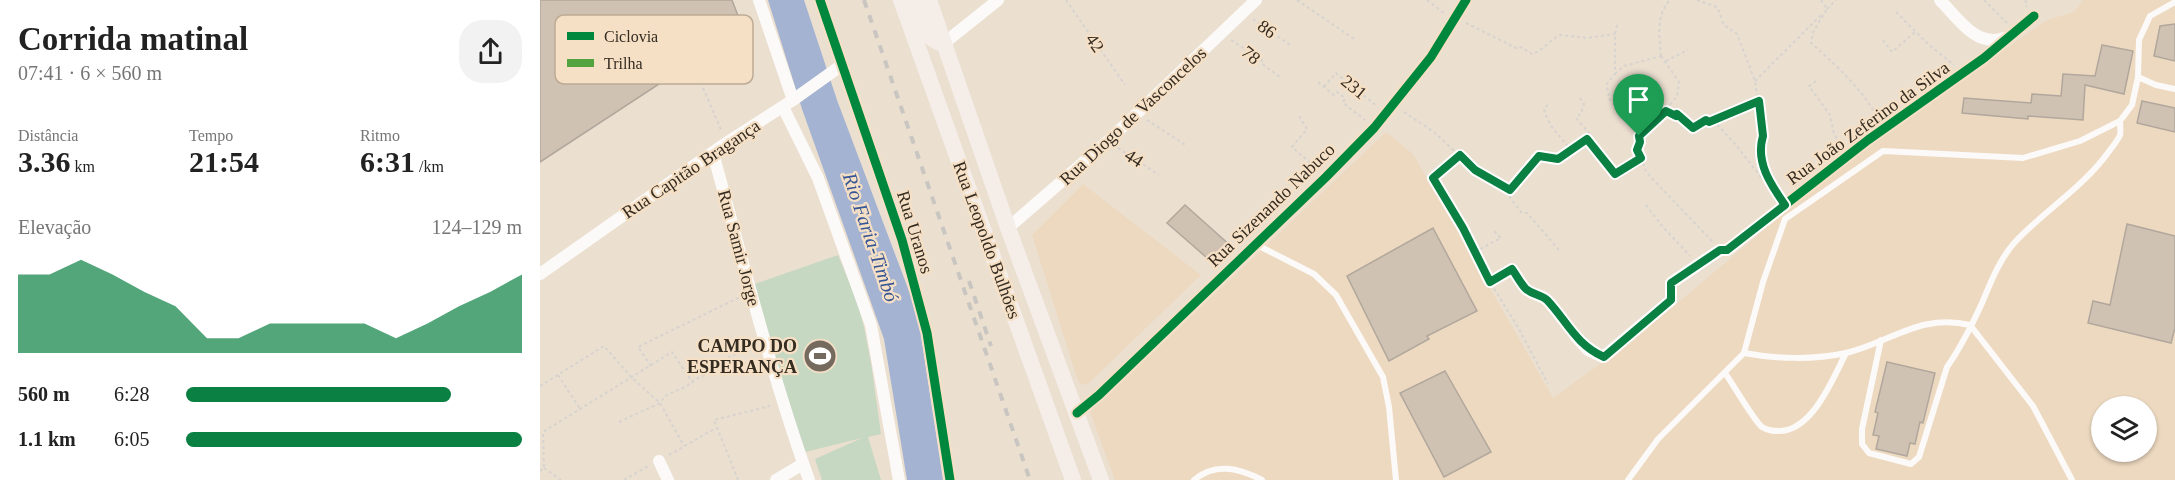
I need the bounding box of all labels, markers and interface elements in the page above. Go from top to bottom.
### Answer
legend [555,15,753,84]
street label: 86 [1254,16,1280,42]
button: share [459,20,522,83]
text: Corrida matinal [18,21,248,57]
text: Ciclovia [604,28,658,45]
street label: 42 [1082,30,1108,56]
street label: 78 [1238,42,1264,68]
street label: Rua Diogo de Vasconcelos [1056,43,1210,189]
text: Trilha [604,55,643,72]
street label: Rua João Zeferino da Silva [1783,57,1953,189]
text: 07:41 · 6 × 560 m [18,62,162,84]
street label: 231 [1337,71,1371,103]
pin [1613,74,1664,136]
icon: arrive [1622,83,1655,116]
street label: Rua Capitão Bragança [618,115,764,223]
text: Distância [18,127,78,144]
text: Tempo [189,127,233,144]
text: Ritmo [360,127,400,144]
street label: Rua Sizenando Nabuco [1203,139,1339,271]
text: 3.36 [18,145,71,178]
text: 21:54 [189,145,259,178]
text: 6:31 [360,145,415,178]
street label: 44 [1121,145,1147,171]
text: km [71,158,95,175]
text: /km [415,158,444,175]
street label: Rua Leopoldo Bulhões [949,159,1025,321]
water label: Rio Faria-Timbó [838,169,903,304]
street label: Rua Samir Jorge [714,188,764,308]
street label: Rua Uranos [893,188,937,276]
text: Elevação [18,216,91,238]
text: 124–129 m [431,216,522,238]
place label: CAMPO DO ESPERANÇA [687,336,797,377]
sports icon: CAMPO DO ESPERANÇA [802,338,838,374]
text: 560 m [18,383,70,405]
text: 6:28 [114,383,150,405]
map controls [2091,396,2157,462]
button: layers [2091,396,2157,462]
text: 1.1 km [18,428,76,450]
text: 6:05 [114,428,150,450]

